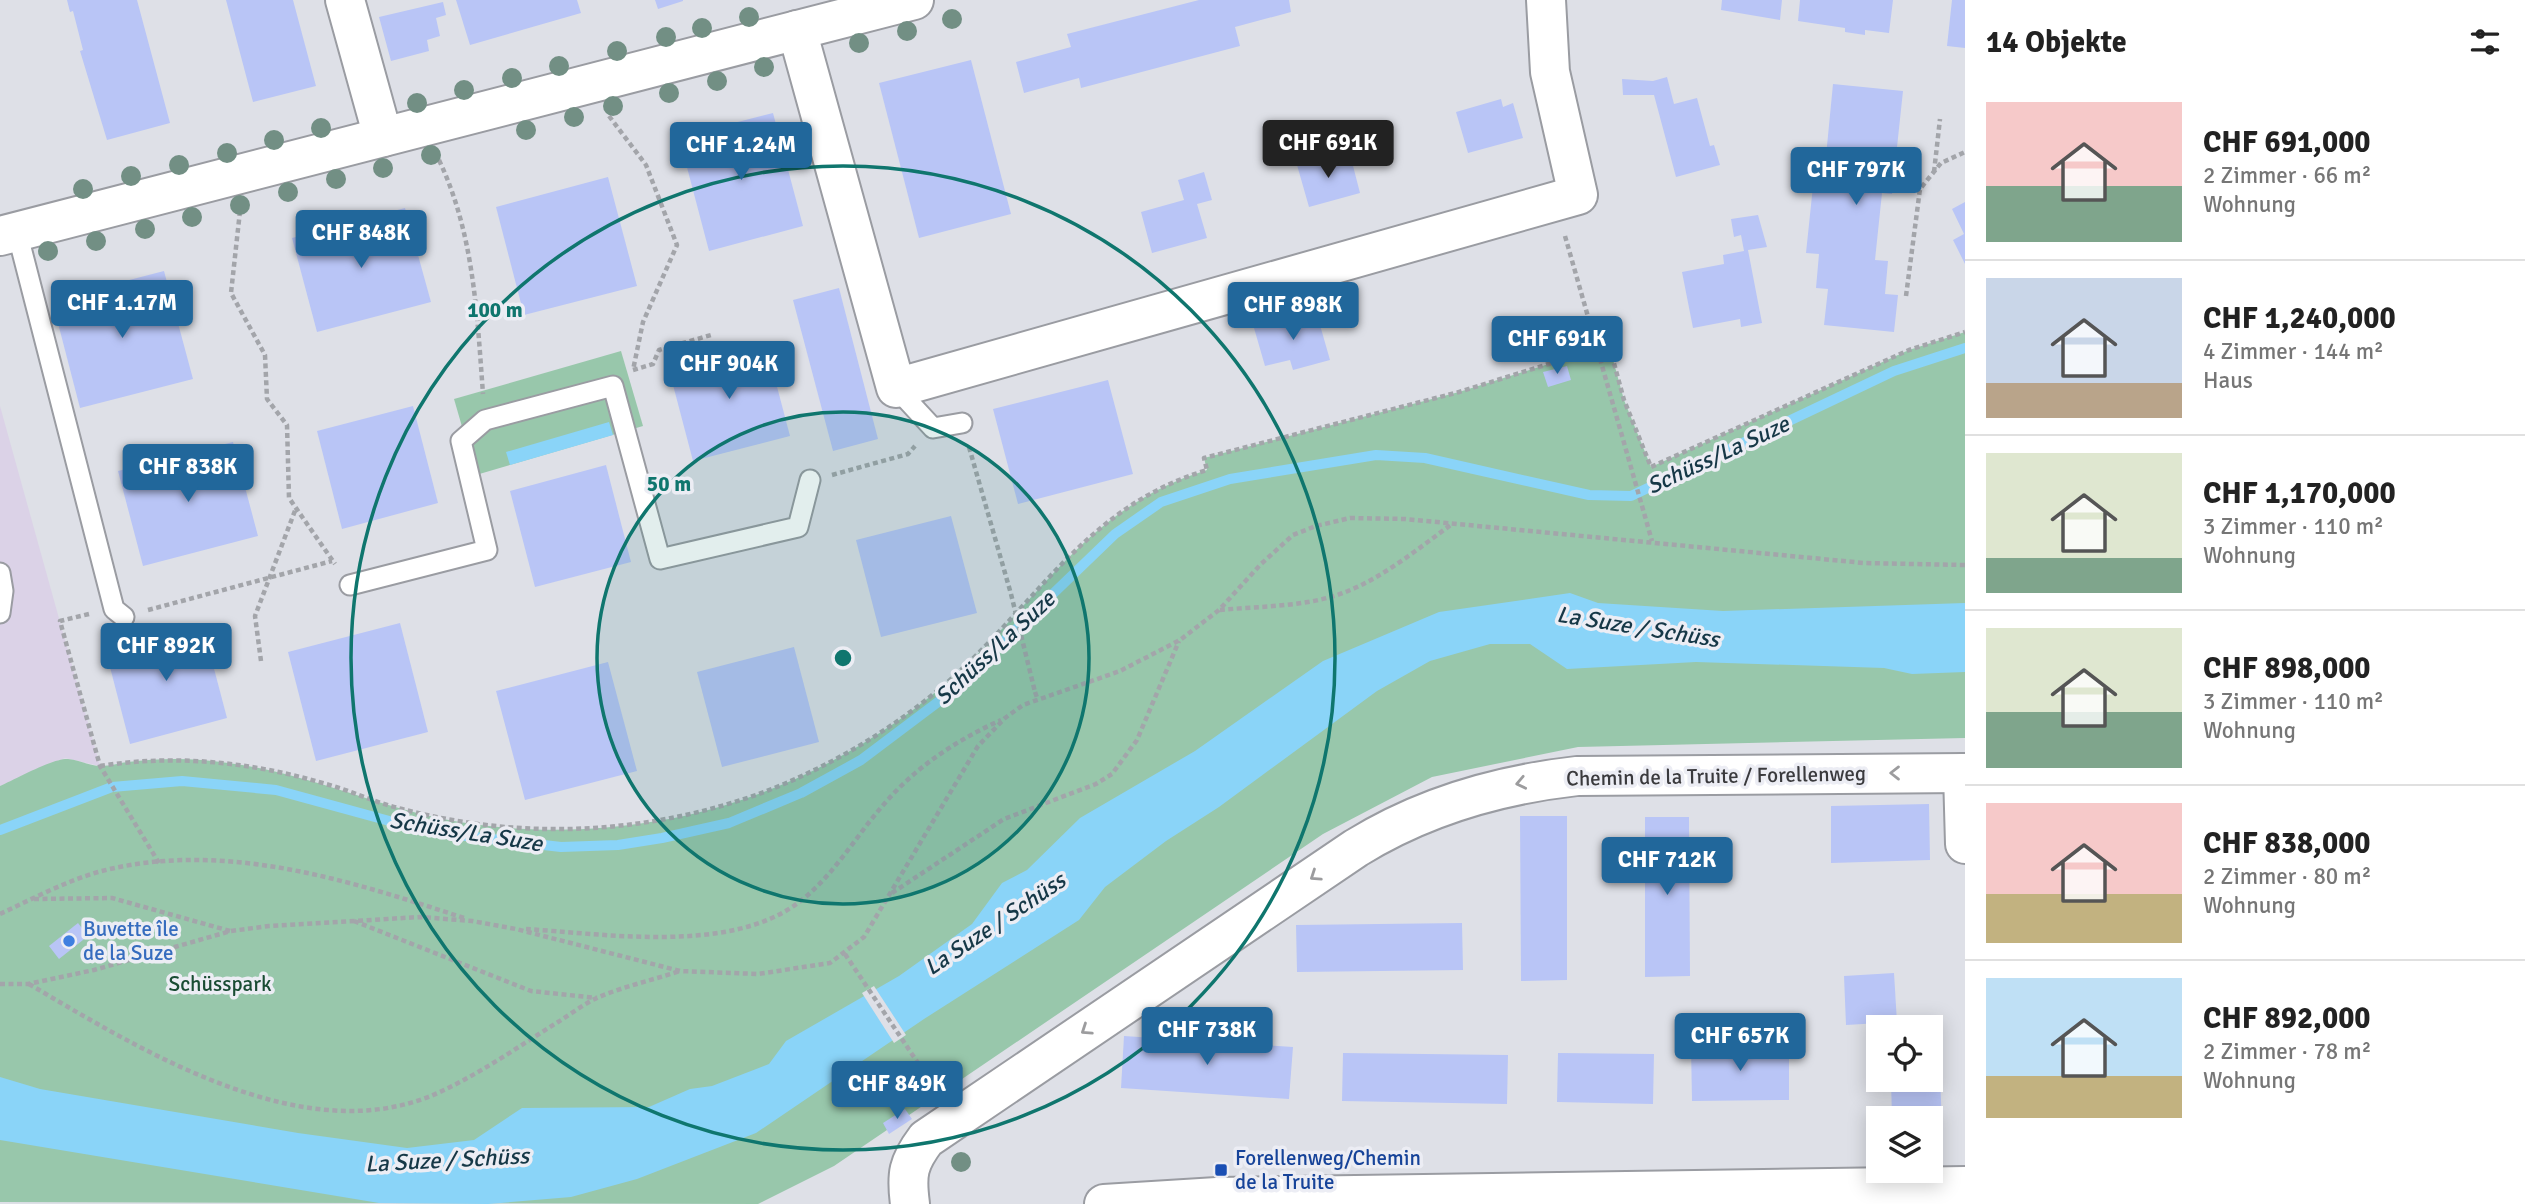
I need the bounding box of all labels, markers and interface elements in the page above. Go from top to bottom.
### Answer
icon: filters [2466,23,2504,61]
text: 14 Objekte [1986,24,2127,61]
pin: CHF 691K [1256,120,1400,180]
pin: CHF 1.24M [661,122,821,182]
text: CHF 691,000 [2203,124,2371,161]
text: CHF 691K [1279,128,1377,157]
text: CHF 1.24M [686,130,796,159]
icon: home [2042,130,2126,214]
pin: CHF 797K [1784,148,1928,207]
text: CHF 797K [1807,155,1905,184]
text: 2 Zimmer · 66 m² [2203,161,2371,190]
text: Wohnung [2203,190,2296,219]
pin: CHF 848K [289,210,433,270]
text: CHF 848K [312,218,410,247]
pin: CHF 1.17M [42,280,202,340]
pin: CHF 898K [1221,282,1365,342]
text: CHF 1.17M [67,288,177,317]
text: CHF 898K [1244,290,1342,319]
text: 100 m [467,297,523,323]
text: CHF 1,240,000 [2203,300,2396,337]
icon: home [2042,306,2126,390]
pin: CHF 691K [1485,316,1629,376]
text: CHF 691K [1508,324,1606,353]
text: 4 Zimmer · 144 m² [2203,337,2384,366]
pin: CHF 904K [657,342,801,401]
text: CHF 904K [680,349,778,378]
text: Haus [2203,366,2253,395]
water label: Schüss/La Suze [1642,409,1795,501]
pin: CHF 838K [116,444,260,504]
text: CHF 838K [139,452,237,481]
text: 50 m [647,471,691,497]
text: CHF 1,170,000 [2203,475,2396,512]
icon: home [2042,481,2126,565]
text: 3 Zimmer · 110 m² [2203,512,2384,541]
text: Wohnung [2203,541,2296,570]
water label: Schüss/La Suze [929,584,1062,711]
water label: La Suze / Schüss [1555,600,1723,654]
pin: CHF 892K [94,624,238,683]
text: CHF 892K [117,631,215,660]
centre of rings [831,646,855,670]
text: CHF 898,000 [2203,650,2371,687]
icon: home [2042,656,2126,740]
text: 3 Zimmer · 110 m² [2203,687,2384,716]
text: Wohnung [2203,716,2296,745]
street label: Chemin de la Truite / Forellenweg [1566,760,1866,792]
one-way arrow [1889,765,1899,781]
one-way arrow [1515,775,1527,790]
water label: Schüss/La Suze [388,806,546,859]
text: CHF 838,000 [2203,825,2371,862]
icon: home [2042,831,2126,915]
pin: CHF 712K [1595,838,1739,897]
text: CHF 712K [1618,845,1716,874]
text: 2 Zimmer · 80 m² [2203,862,2371,891]
water label: La Suze / Schüss [919,865,1073,982]
one-way arrow [1310,868,1323,880]
text: Wohnung [2203,891,2296,920]
place label: Buvette île de la Suze [83,916,179,966]
marker: Buvette île de la Suze [61,933,77,949]
park label: Schüsspark [169,971,272,997]
text: CHF 892,000 [2203,1000,2371,1037]
icon: home [2042,1006,2126,1090]
pin: CHF 738K [1135,1007,1279,1067]
pin: CHF 657K [1668,1014,1812,1073]
text: CHF 738K [1158,1015,1256,1044]
map controls [1866,1015,1943,1183]
button: locate [1866,1015,1943,1092]
one-way arrow [1080,1021,1093,1034]
text: CHF 657K [1691,1021,1789,1050]
text: 2 Zimmer · 78 m² [2203,1037,2371,1066]
pin: CHF 849K [825,1062,969,1121]
text: Wohnung [2203,1066,2296,1095]
text: CHF 849K [848,1069,946,1098]
button: layers [1866,1106,1943,1183]
water label: La Suze / Schüss [364,1141,532,1179]
place label: Forellenweg/Chemin de la Truite [1235,1145,1421,1195]
marker: Forellenweg/Chemin de la Truite [1213,1162,1229,1178]

